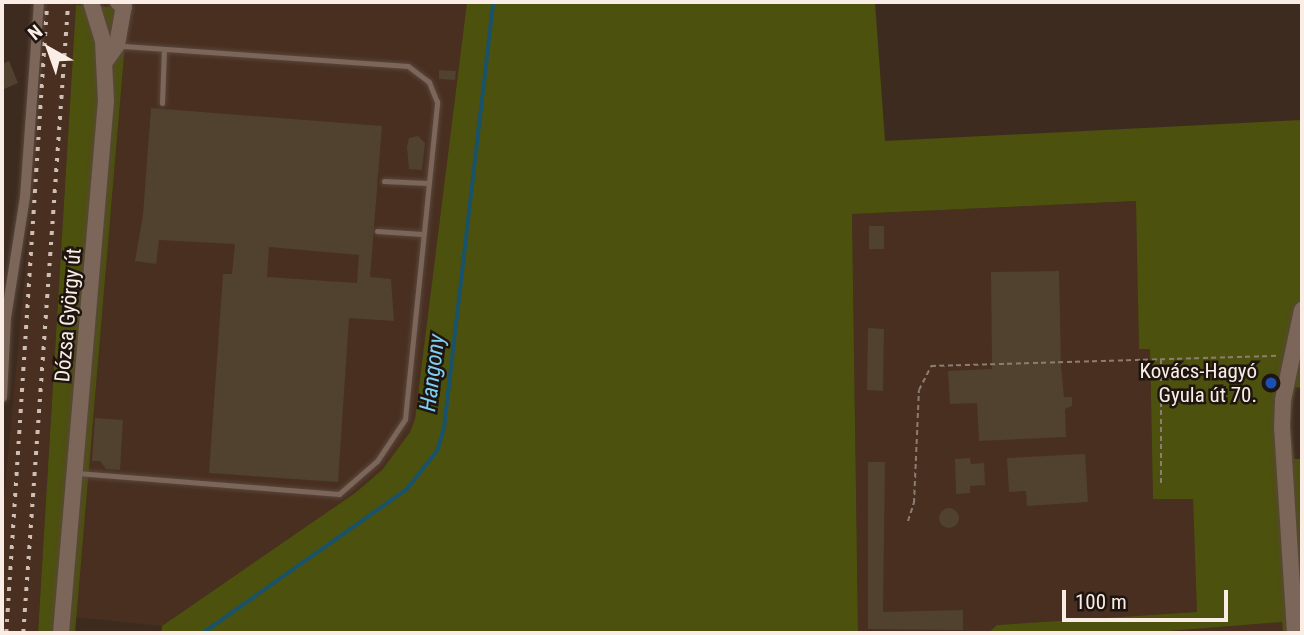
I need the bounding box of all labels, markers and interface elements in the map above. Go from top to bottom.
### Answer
north arrow [14,14,84,84]
text: N [23,20,47,45]
street label: Dózsa György út [50,247,86,383]
water label: Hangony [415,333,451,413]
place label: Kovács-Hagyó Gyula út 70. [1139,358,1257,408]
marker: Kovács-Hagyó Gyula út 70. [1263,375,1279,391]
scale bar [1066,576,1232,620]
text: 100 m [1075,590,1127,614]

